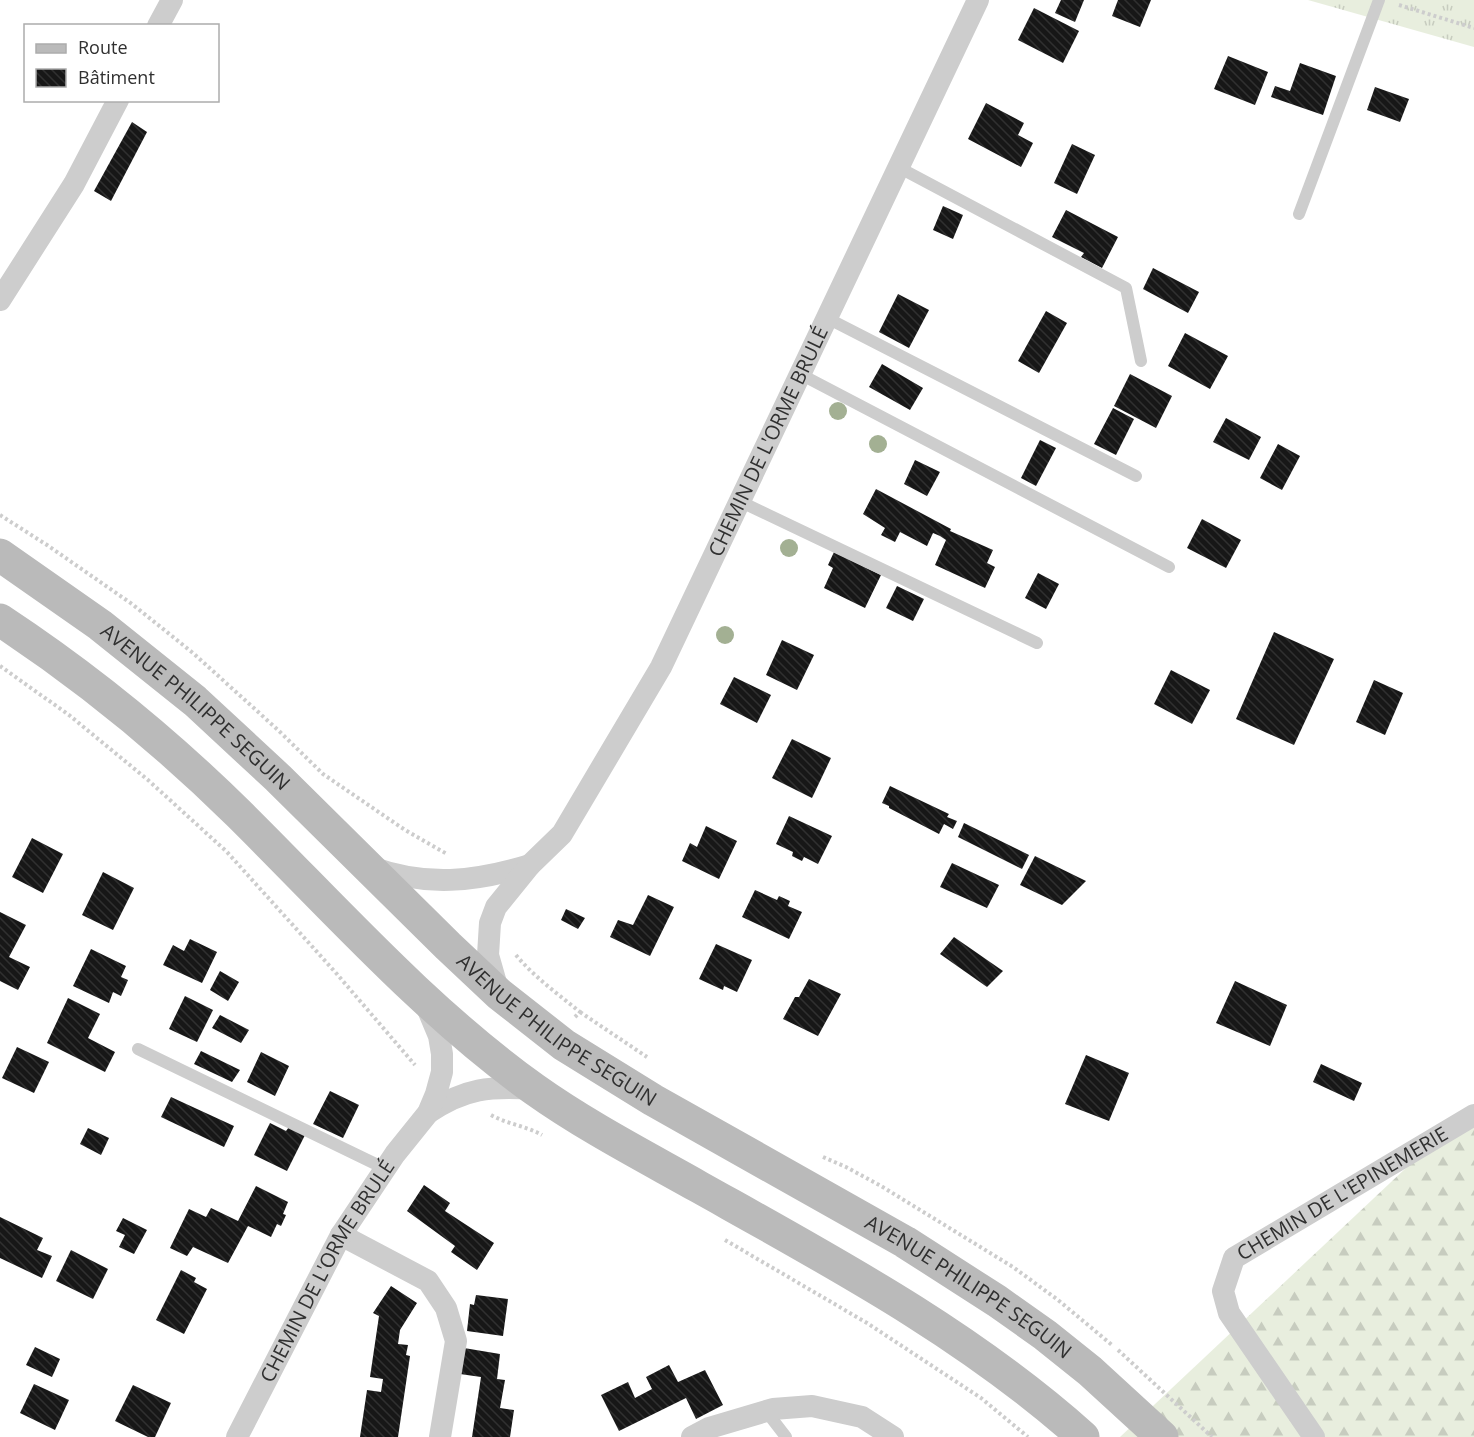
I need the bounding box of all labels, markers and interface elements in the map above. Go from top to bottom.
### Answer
legend [24,24,219,102]
text: Route [78,35,128,59]
text: Bâtiment [78,65,155,89]
street label: CHEMIN DE L'ORME BRULÉ [702,322,834,561]
street label: AVENUE PHILIPPE SEGUIN [96,617,297,796]
street label: AVENUE PHILIPPE SEGUIN [451,947,662,1112]
street label: CHEMIN DE L'EPINEMERIE [1232,1120,1453,1266]
street label: CHEMIN DE L'ORME BRULÉ [253,1154,400,1387]
street label: AVENUE PHILIPPE SEGUIN [861,1208,1078,1364]

